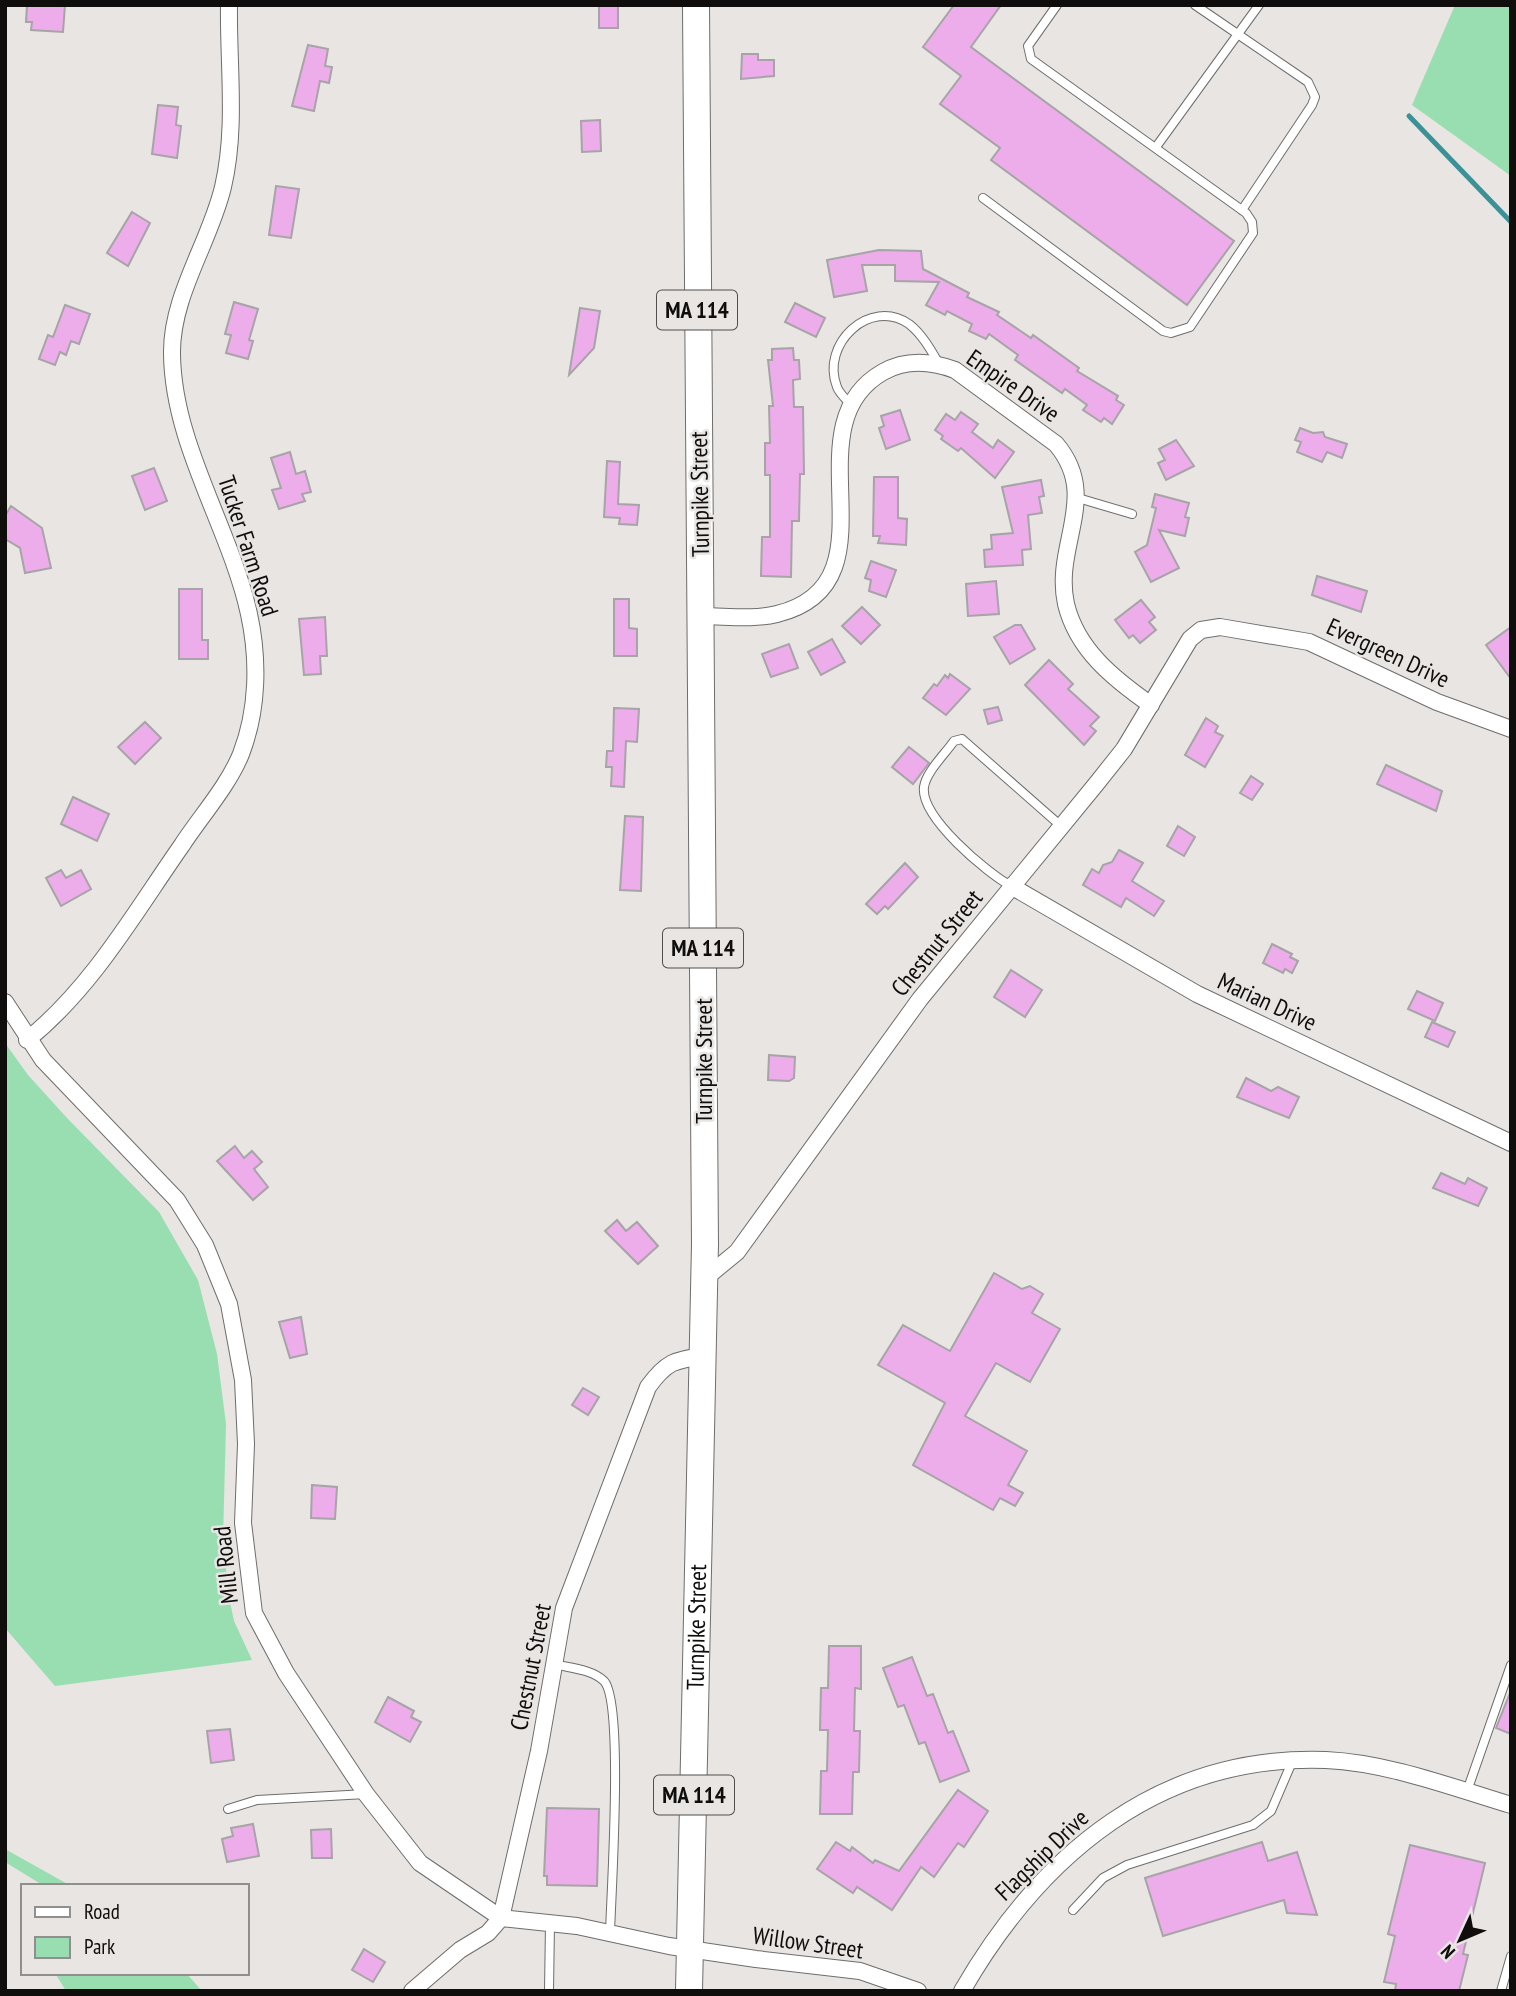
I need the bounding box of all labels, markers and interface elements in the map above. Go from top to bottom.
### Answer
road number: MA 114 [657,290,737,330]
street label: Empire Drive [961,342,1066,429]
street label: Turnpike Street [683,431,716,557]
street label: Tucker Farm Road [211,472,286,620]
street label: Evergreen Drive [1322,611,1455,694]
street label: Chestnut Street [884,883,989,1002]
road number: MA 114 [663,928,743,967]
street label: Marian Drive [1213,965,1322,1038]
street label: Turnpike Street [688,998,719,1124]
street label: Mill Road [206,1525,245,1605]
street label: Turnpike Street [679,1563,713,1690]
street label: Chestnut Street [503,1600,558,1733]
road number: MA 114 [654,1776,734,1814]
street label: Flagship Drive [988,1802,1095,1907]
legend [21,1884,248,1975]
text: Road [84,1898,120,1925]
north arrow [1425,1905,1495,1975]
street label: Willow Street [751,1919,866,1966]
text: Park [84,1933,115,1960]
text: N [1436,1940,1460,1964]

